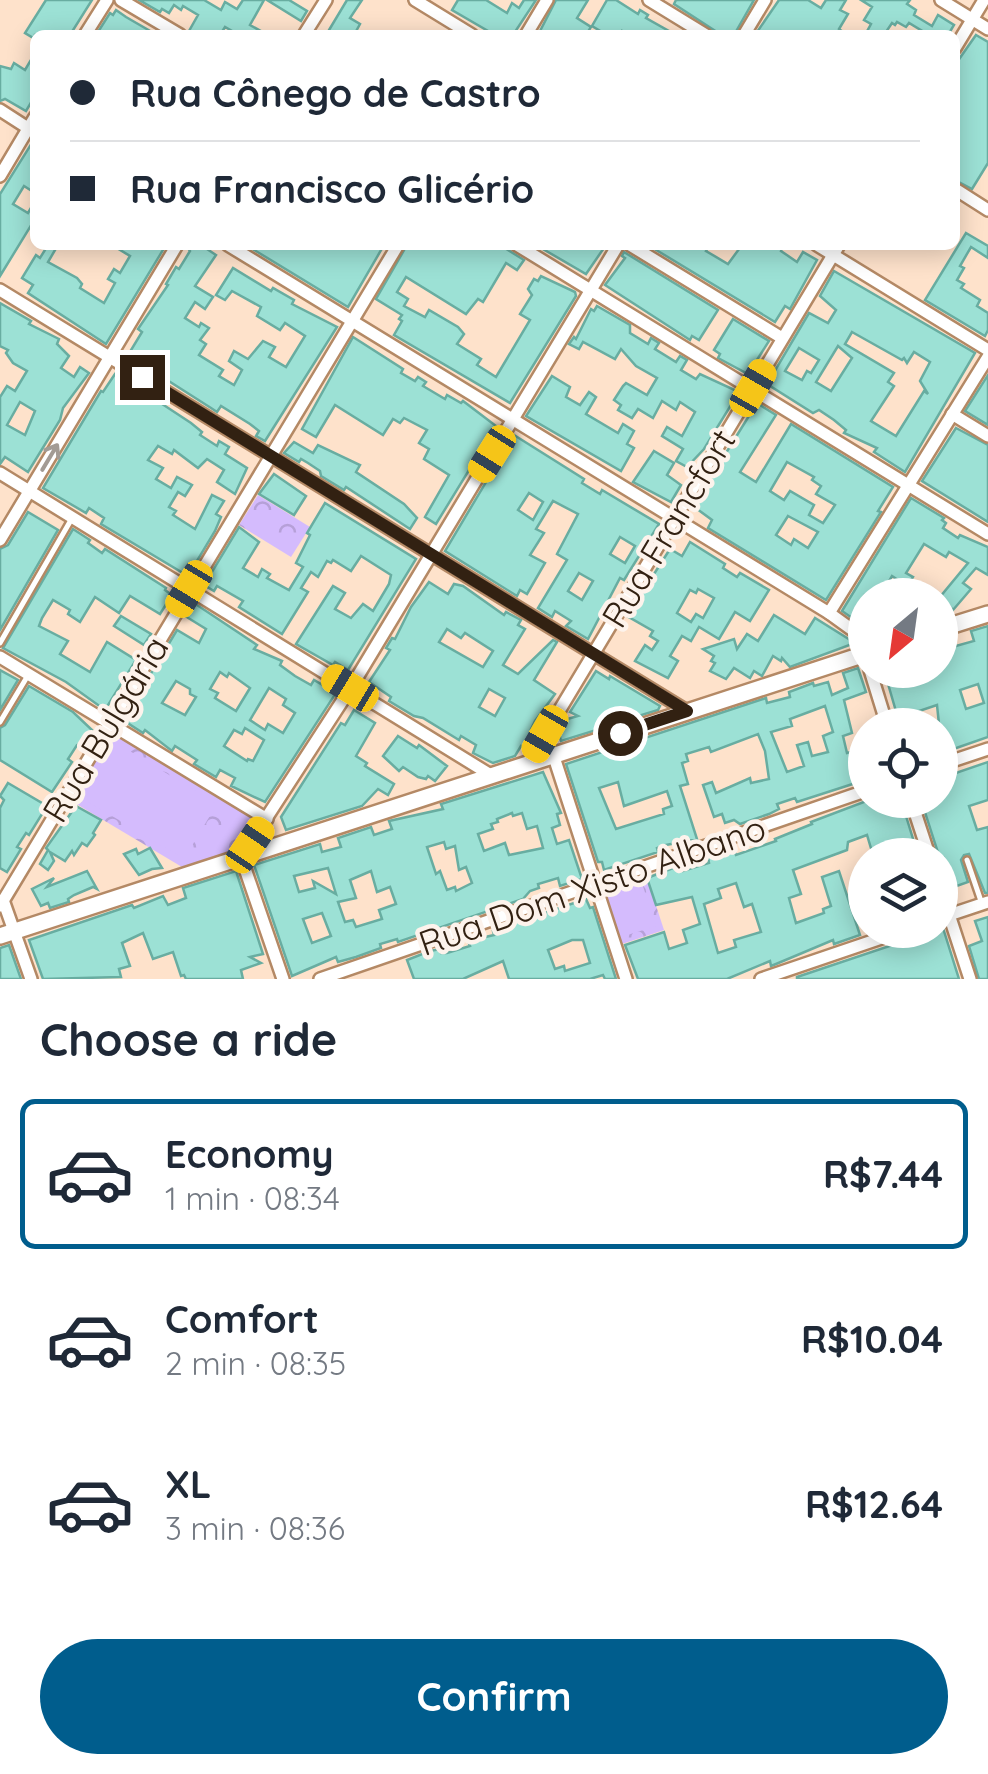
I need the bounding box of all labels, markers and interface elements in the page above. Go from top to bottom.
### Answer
text: Rua Cônego de Castro [130,69,541,117]
text: Rua Francisco Glicério [130,165,534,213]
route end [120,355,165,400]
car [725,355,781,421]
car [463,421,521,487]
street label: Rua Francfort [592,421,744,635]
one-way arrow [40,443,60,472]
car [161,556,217,622]
north arrow [848,578,958,688]
map controls [848,578,958,948]
street label: Rua Bulgária [32,628,178,830]
car [317,660,383,716]
car [517,701,573,767]
button: locate [848,708,958,818]
route start [598,711,643,756]
street label: Rua Dom Xisto Albano [413,805,771,965]
car [221,812,279,878]
button: layers [848,838,958,948]
text: Choose a ride [40,1011,337,1067]
icon: car [45,1129,135,1219]
text: Economy [165,1130,334,1178]
text: R$7.44 [823,1150,943,1198]
text: 1 min · 08:34 [165,1178,340,1218]
icon: car [45,1294,135,1384]
text: Comfort [165,1295,319,1343]
text: R$10.04 [801,1315,943,1363]
text: 2 min · 08:35 [165,1343,346,1383]
icon: car [45,1459,135,1549]
text: XL [165,1460,211,1508]
text: R$12.64 [805,1480,943,1528]
text: 3 min · 08:36 [165,1508,345,1548]
button: Confirm [40,1639,948,1754]

